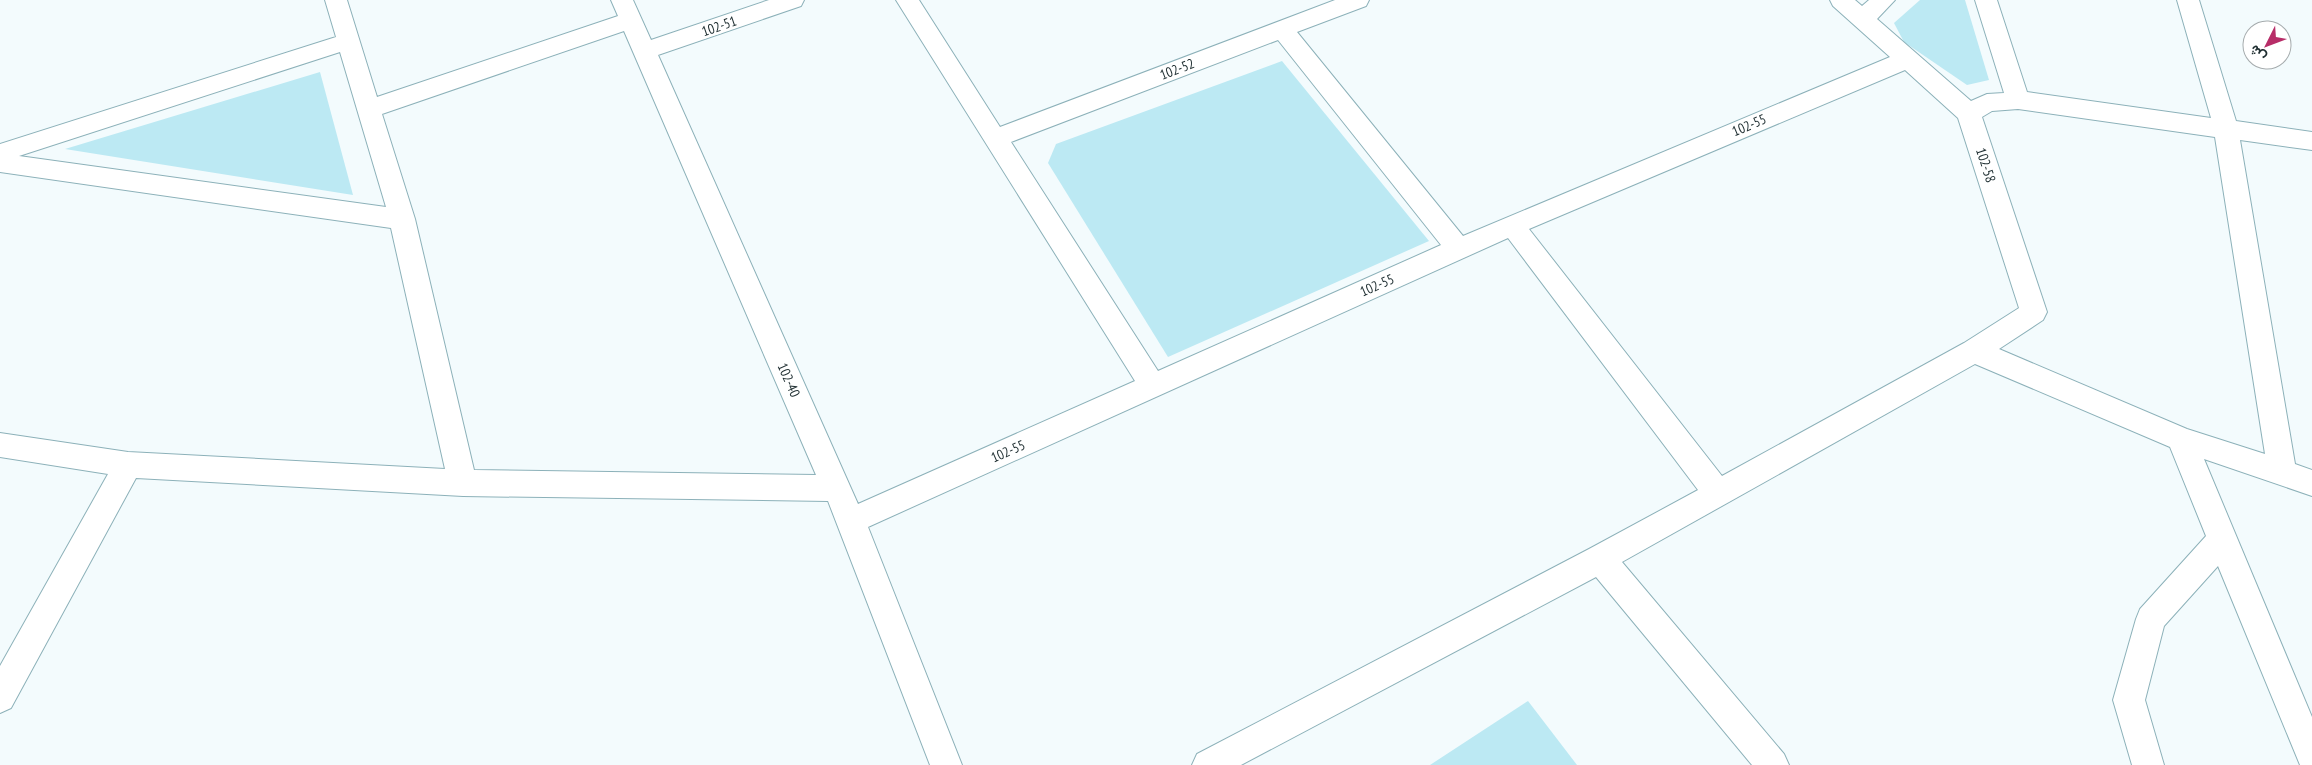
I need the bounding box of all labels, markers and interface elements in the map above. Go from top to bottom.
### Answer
street label: 102-51 [699,12,739,40]
north arrow [2242,20,2292,70]
text: ش [2245,41,2270,66]
street label: 102-52 [1157,54,1197,84]
street label: 102-55 [1729,110,1769,140]
street label: 102-58 [1972,145,2000,185]
street label: 102-55 [1357,270,1397,300]
street label: 102-40 [774,360,804,400]
street label: 102-55 [988,436,1028,466]

